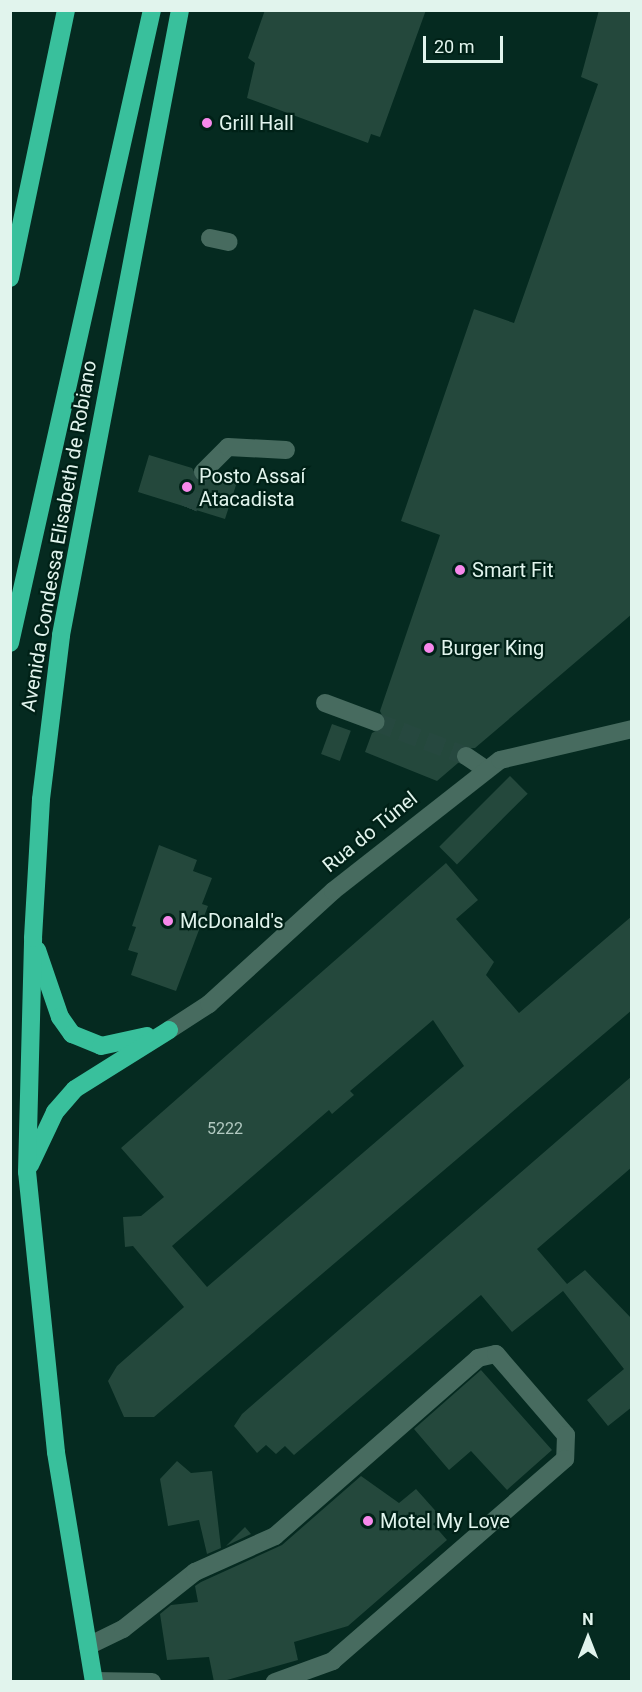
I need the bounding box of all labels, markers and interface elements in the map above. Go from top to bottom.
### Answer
scale bar [426,24,506,62]
text: 20 m [434,36,474,57]
place label: Grill Hall [219,111,294,135]
marker: Grill Hall [200,116,214,130]
street label: Avenida Condessa Elisabeth de Robiano [16,359,102,713]
place label: Posto Assaí Atacadista [199,464,305,511]
marker: Posto Assaí Atacadista [180,480,194,494]
place label: Smart Fit [472,558,554,582]
marker: Smart Fit [453,563,467,577]
place label: Burger King [441,636,544,660]
marker: Burger King [422,641,436,655]
street label: Rua do Túnel [318,786,422,878]
place label: McDonald's [180,909,284,933]
marker: McDonald's [161,914,175,928]
house number: 5222 [207,1119,243,1139]
place label: Motel My Love [380,1509,510,1533]
marker: Motel My Love [361,1514,375,1528]
north arrow [558,1608,618,1668]
text: N [582,1610,594,1629]

